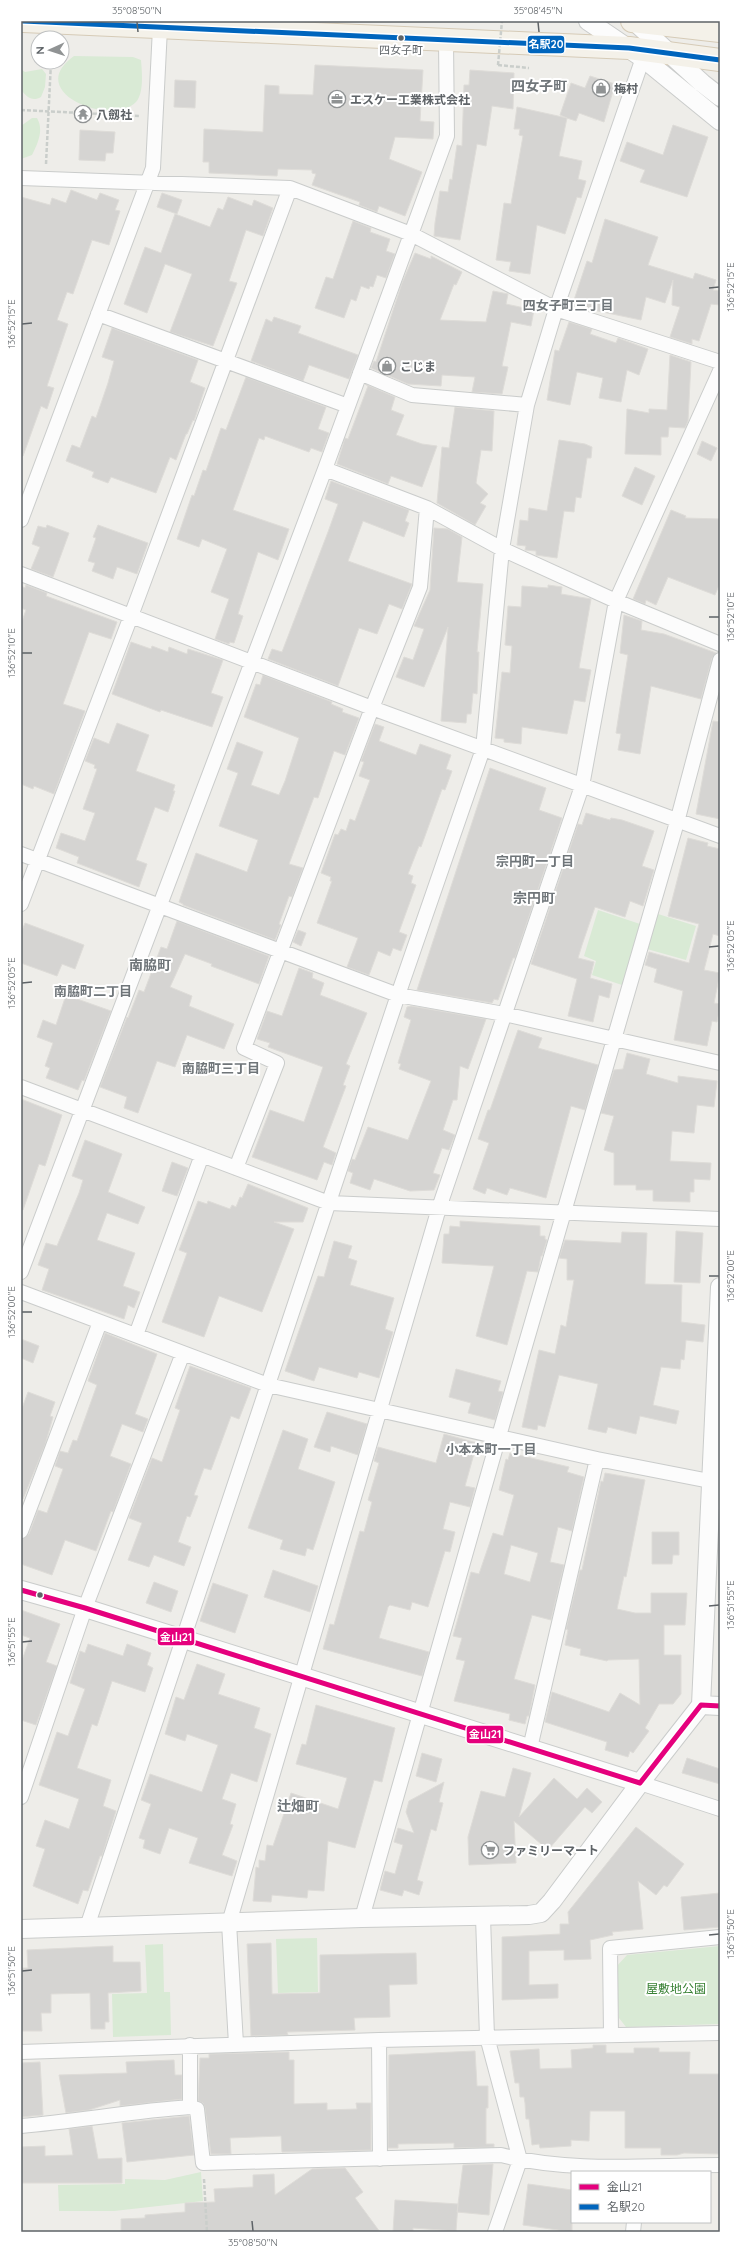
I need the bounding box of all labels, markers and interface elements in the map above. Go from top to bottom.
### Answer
text: 35°08'50"N [112,4,162,17]
text: 35°08'45"N [513,4,563,17]
north arrow [30,30,70,70]
marker: 四女子町 [396,33,406,43]
line badge: 名駅20 [527,35,565,54]
text: 名駅20 [528,37,564,51]
place label: 四女子町 [379,43,423,57]
text: N [33,46,47,55]
district label: 四女子町 [511,77,567,95]
shop icon: 梅村 [591,78,611,98]
place label: 梅村 [614,81,638,96]
office icon: エスケー工業株式会社 [327,89,347,109]
place label: エスケー工業株式会社 [350,92,470,107]
temple icon: 八劔社 [73,104,93,124]
place label: 八劔社 [96,107,132,122]
text: 136°52'15"E [724,262,737,312]
district label: 四女子町三丁目 [522,297,614,313]
text: 136°52'15"E [5,299,18,349]
shop icon: こじま [377,356,397,376]
place label: こじま [400,359,436,374]
text: 136°52'10"E [724,592,737,642]
text: 136°52'10"E [5,628,18,678]
district label: 宗円町一丁目 [496,853,574,869]
district label: 宗円町 [513,889,555,907]
text: 136°52'05"E [724,920,737,972]
district label: 南脇町 [129,956,171,974]
text: 136°52'05"E [5,957,18,1009]
district label: 南脇町二丁目 [54,983,132,999]
district label: 南脇町三丁目 [182,1060,260,1076]
text: 136°52'00"E [724,1250,737,1302]
text: 136°52'00"E [5,1286,18,1338]
district label: 小本本町一丁目 [445,1441,537,1457]
text: 136°51'55"E [724,1580,737,1630]
unlabelled marker [35,1590,45,1600]
text: 136°51'55"E [5,1617,18,1667]
line badge: 金山21 [157,1627,195,1646]
text: 金山21 [160,1630,192,1644]
line badge: 金山21 [466,1725,504,1744]
text: 金山21 [469,1727,501,1741]
district label: 辻畑町 [277,1797,319,1815]
supermarket icon: ファミリーマート [480,1840,500,1860]
place label: ファミリーマート [503,1843,599,1858]
text: 136°51'50"E [724,1909,737,1959]
text: 136°51'50"E [5,1946,18,1996]
park label: 屋敷地公園 [646,1981,706,1996]
legend [571,2171,711,2223]
text: 金山21 [607,2179,642,2194]
text: 名駅20 [607,2199,645,2214]
text: 35°08'50"N [228,2236,278,2249]

